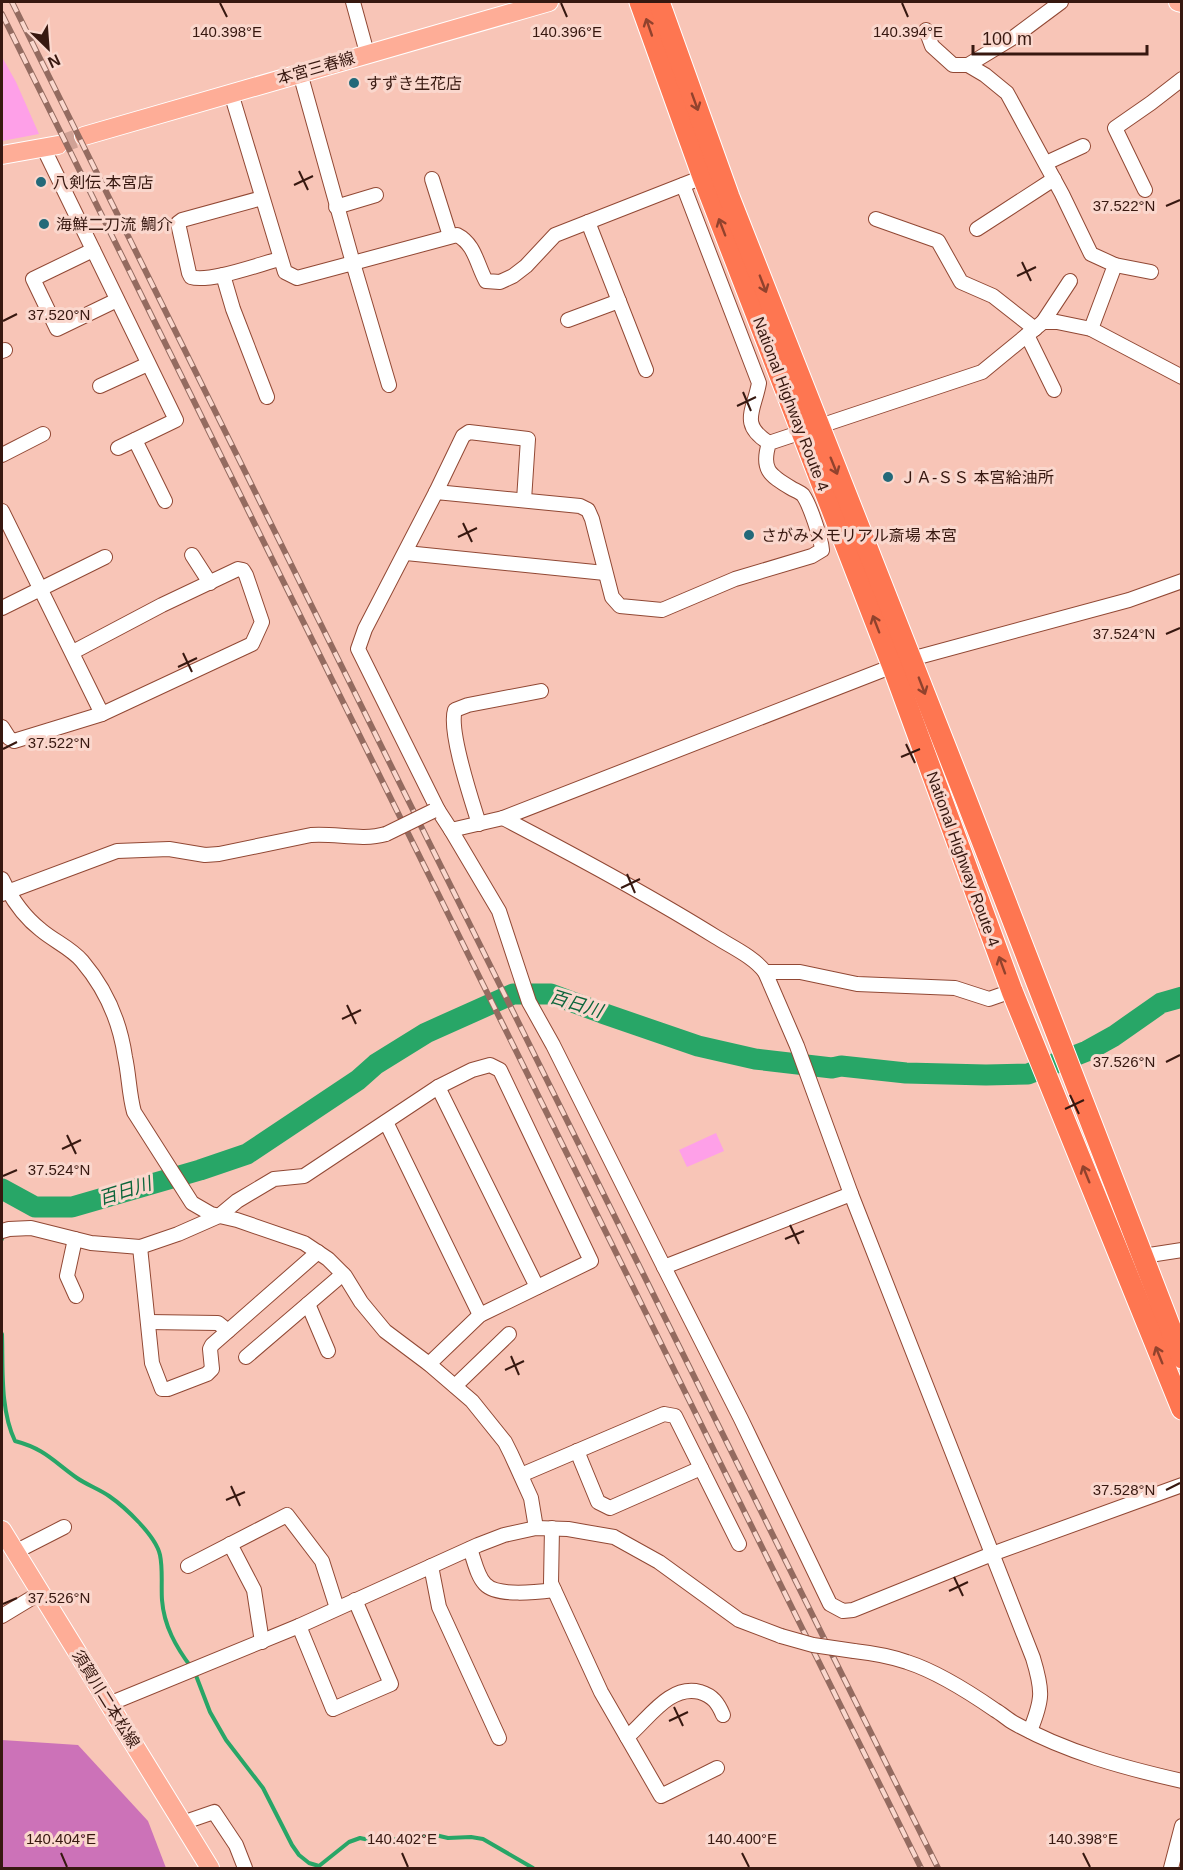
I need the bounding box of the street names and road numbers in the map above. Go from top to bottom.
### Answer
street label: 本宮三春線 [275,49,357,87]
street label: National Highway Route 4 [750,315,832,493]
street label: National Highway Route 4 [923,769,1003,949]
street label: 須賀川二本松線 [69,1647,143,1751]

